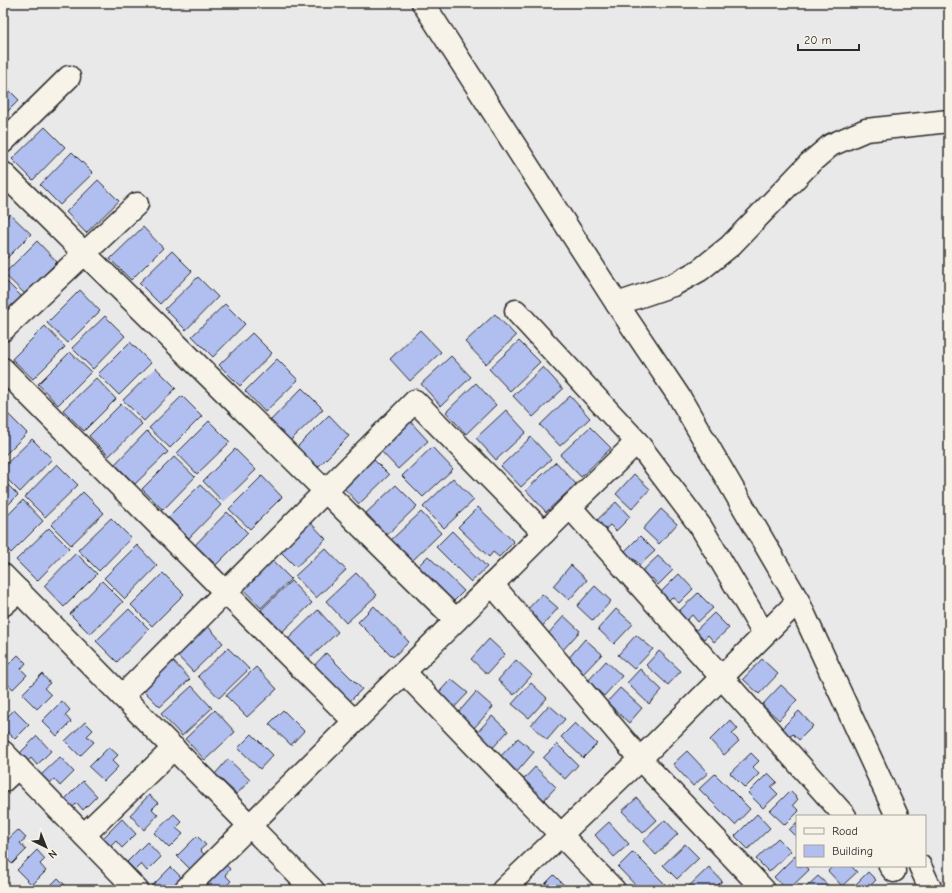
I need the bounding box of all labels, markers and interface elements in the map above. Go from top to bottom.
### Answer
scale bar [798,26,859,52]
text: 20 m [804,33,832,47]
legend [796,815,926,867]
text: Road [832,824,858,838]
north arrow [26,827,66,867]
text: Building [832,844,873,858]
text: N [45,847,60,861]

